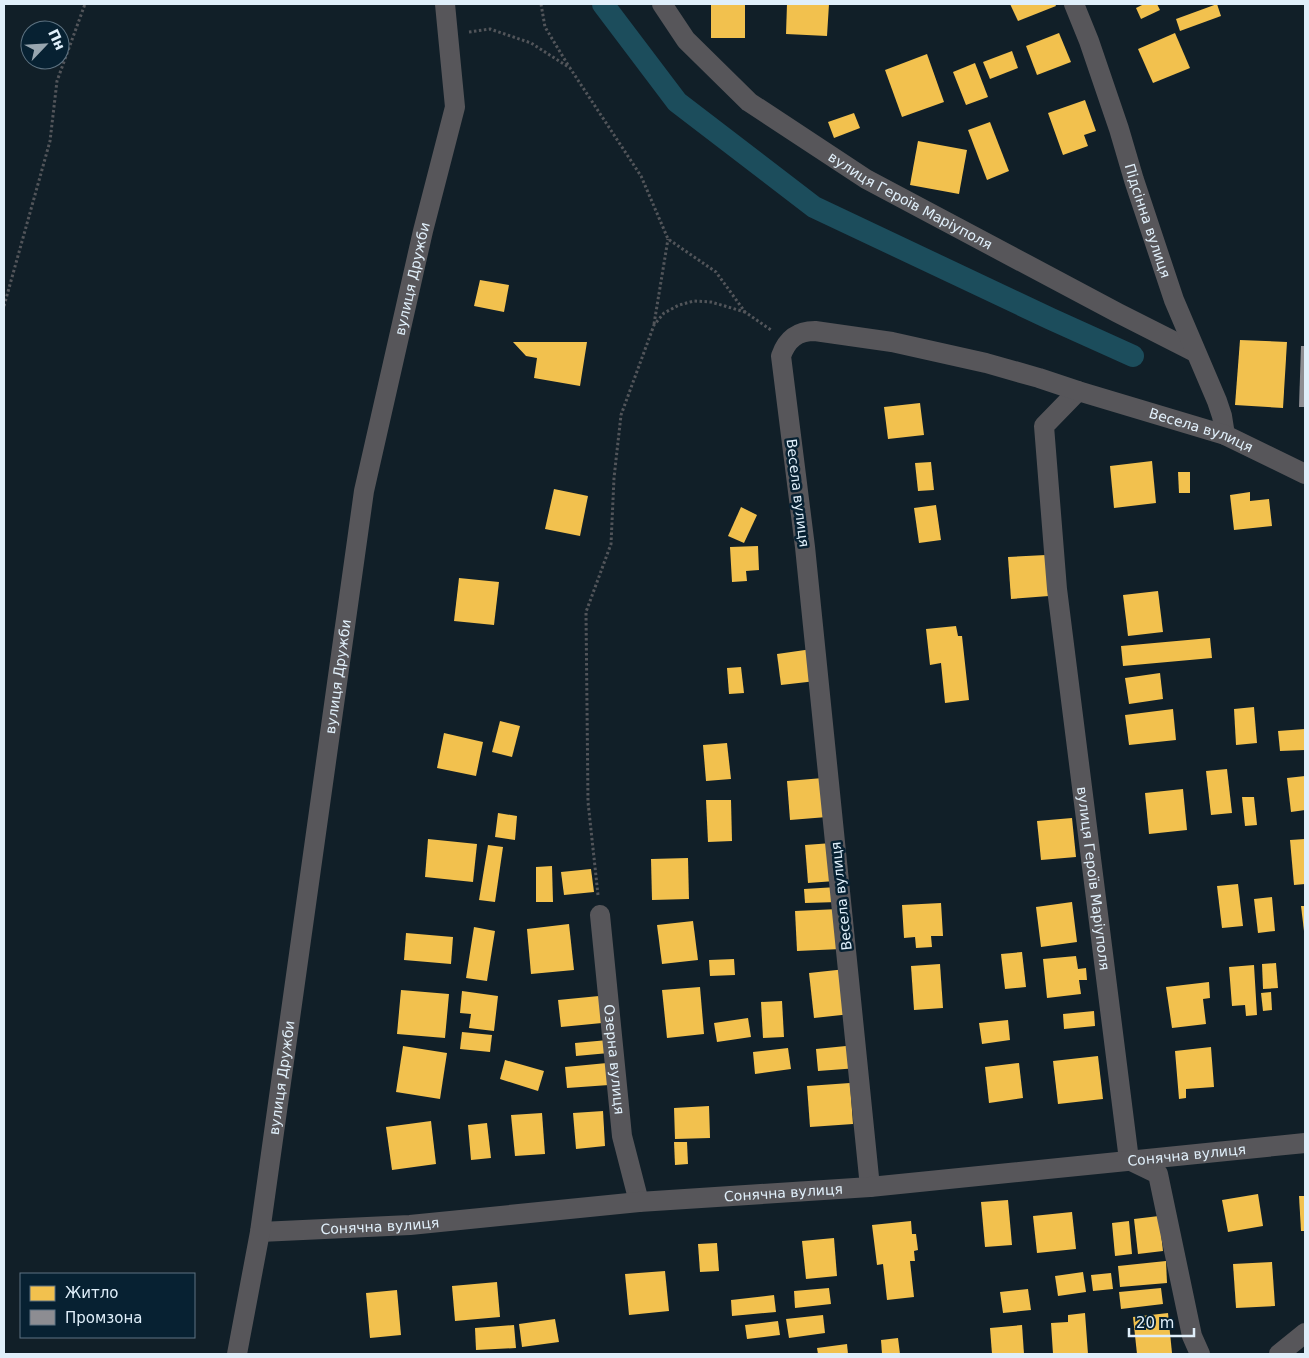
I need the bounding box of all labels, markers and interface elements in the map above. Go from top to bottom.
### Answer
north arrow [20,20,70,70]
text: Пн [45,26,69,53]
street label: вулиця Героїв Маріуполя [825,149,995,253]
street label: Підсінна вулиця [1122,162,1174,280]
street label: вулиця Дружби [392,221,433,337]
street label: Весела вулиця [1147,405,1256,455]
street label: Весела вулиця [783,438,813,548]
street label: вулиця Дружби [322,618,354,735]
street label: вулиця Героїв Маріуполя [1074,786,1113,971]
street label: Весела вулиця [827,841,855,951]
street label: Озерна вулиця [601,1003,628,1115]
street label: вулиця Дружби [266,1019,298,1136]
street label: Сонячна вулиця [1127,1141,1247,1169]
street label: Сонячна вулиця [723,1181,843,1204]
street label: Сонячна вулиця [320,1214,440,1237]
legend [20,1273,195,1338]
text: Житло [65,1284,118,1302]
scale bar [1129,1306,1194,1338]
text: Промзона [65,1309,142,1327]
text: 20 m [1136,1314,1174,1332]

